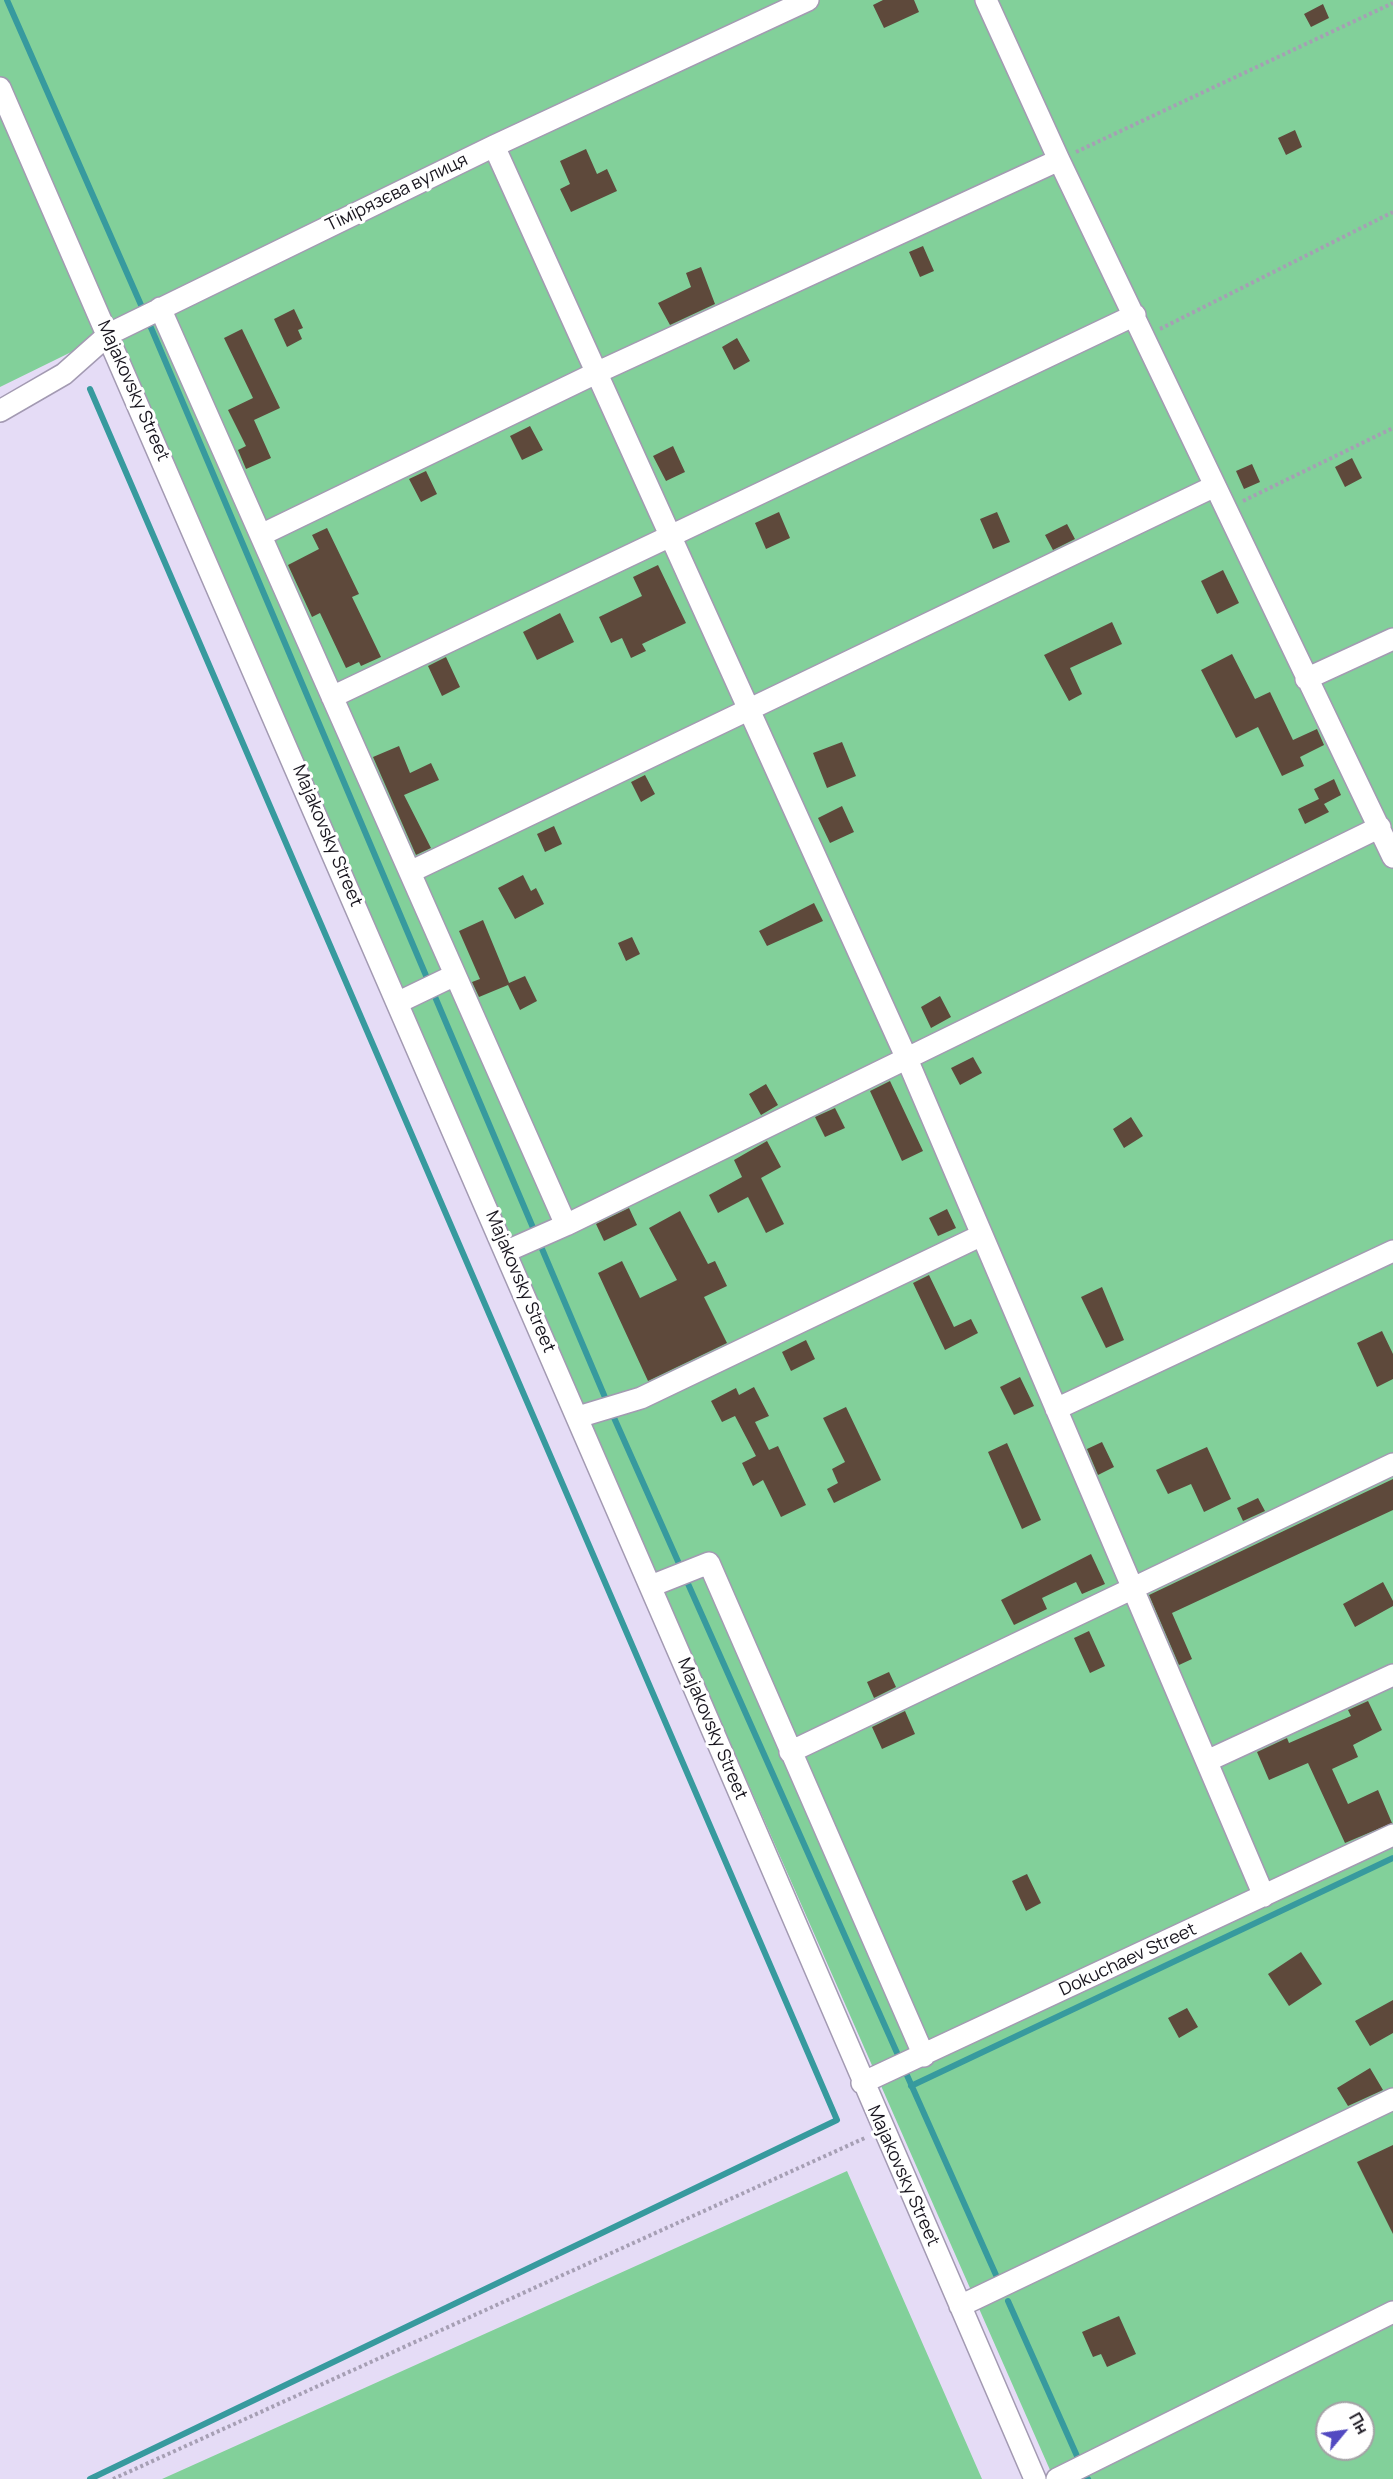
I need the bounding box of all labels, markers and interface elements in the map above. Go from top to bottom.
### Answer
street label: Тімірязєва вулиця [323,149,471,237]
street label: Majakovsky Street [92,317,174,465]
street label: Majakovsky Street [287,762,367,910]
street label: Majakovsky Street [480,1208,560,1356]
street label: Majakovsky Street [672,1655,752,1803]
street label: Dokuchaev Street [1056,1919,1200,2001]
street label: Majakovsky Street [862,2102,944,2250]
north arrow [1315,2401,1375,2461]
text: Пн [1344,2408,1374,2438]

